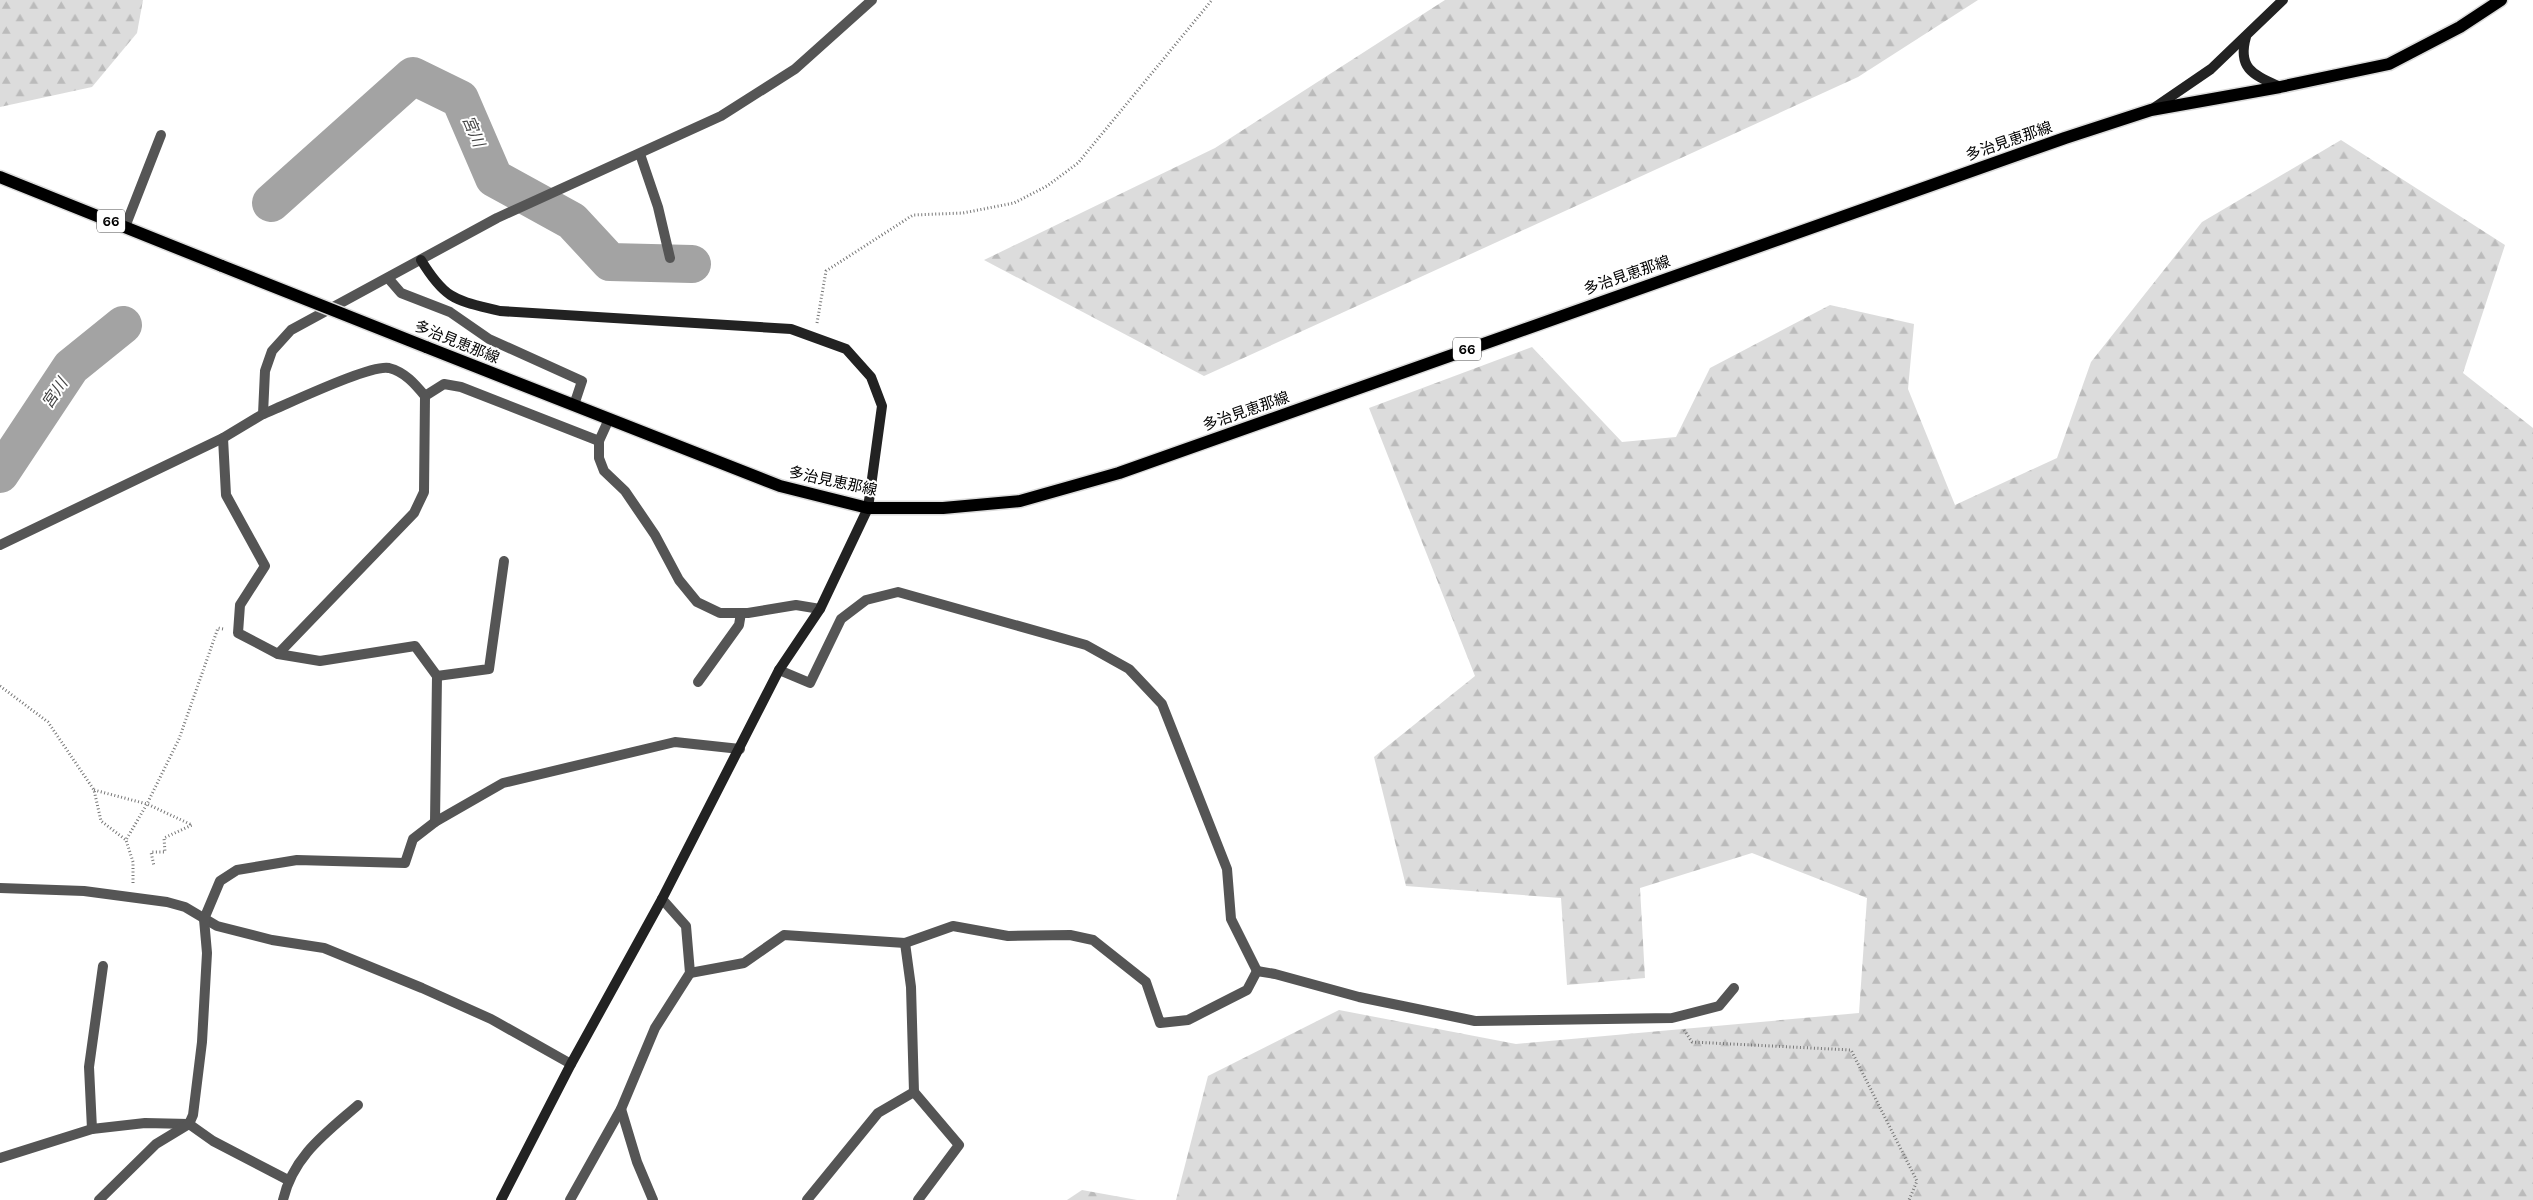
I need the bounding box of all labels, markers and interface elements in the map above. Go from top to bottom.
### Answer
water label: 宮川 [459,113,489,151]
street label: 多治見恵那線 [1964,118,2054,164]
road number: 66 [97,210,125,232]
street label: 多治見恵那線 [1582,252,1672,298]
street label: 多治見恵那線 [412,317,502,367]
road number: 66 [1453,338,1481,360]
water label: 宮川 [38,373,72,412]
street label: 多治見恵那線 [1201,388,1291,434]
street label: 多治見恵那線 [787,463,879,499]

